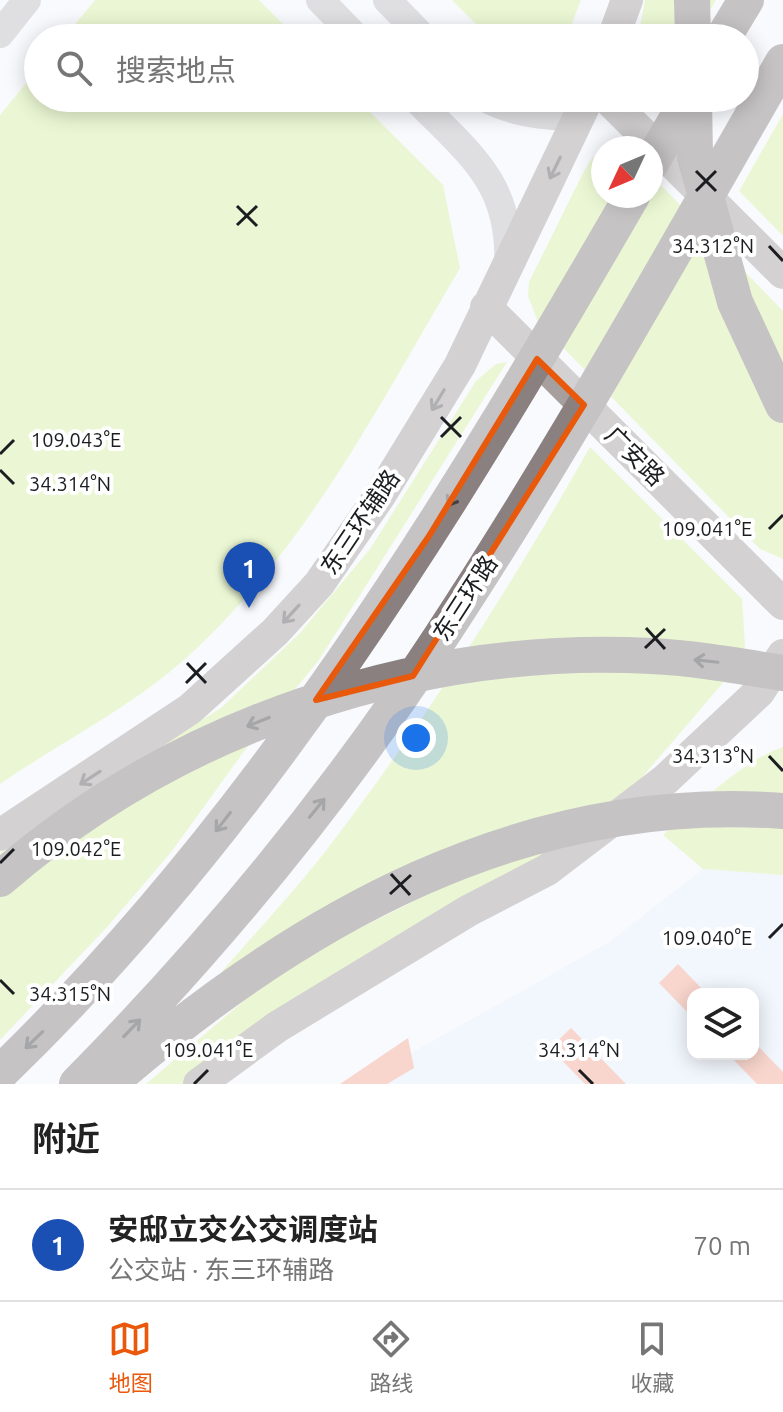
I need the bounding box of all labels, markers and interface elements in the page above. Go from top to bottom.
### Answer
search box [24,24,759,112]
icon: search [52,46,96,90]
text: 搜索地点 [116,53,236,87]
north arrow [591,136,663,208]
one-way arrow [547,156,562,180]
text: 34.312°N [672,234,754,257]
one-way arrow [430,389,446,411]
street label: 广安路 [600,421,670,491]
text: 109.043°E [31,428,121,451]
street label: 东三环辅路 [315,465,405,579]
text: 34.314°N [29,472,111,495]
one-way arrow [446,485,463,507]
text: 109.041°E [662,517,752,540]
pin: 1 [223,542,275,608]
street label: 东三环路 [428,550,502,646]
one-way arrow [282,604,300,624]
one-way arrow [693,654,720,669]
one-way arrow [246,715,271,730]
your location [396,718,436,758]
text: 34.313°N [672,744,754,767]
one-way arrow [79,770,102,786]
one-way arrow [308,798,326,818]
one-way arrow [214,811,231,832]
text: 109.042°E [31,837,121,860]
text: 109.040°E [662,926,752,949]
text: 34.315°N [29,982,111,1005]
map controls [687,988,759,1060]
button: layers [687,988,759,1060]
one-way arrow [122,1018,141,1038]
one-way arrow [25,1030,44,1049]
text: 109.041°E [163,1038,253,1061]
text: 34.314°N [538,1038,620,1061]
text: 附近 [32,1119,100,1157]
text: 安邸立交公交调度站 [108,1212,378,1246]
text: 1 [51,1231,65,1260]
text: 70 m [693,1231,751,1260]
text: 公交站 · 东三环辅路 [108,1255,334,1284]
tab: 地图 [108,1317,153,1397]
tab: 路线 [369,1317,414,1397]
tab: 收藏 [630,1317,675,1397]

